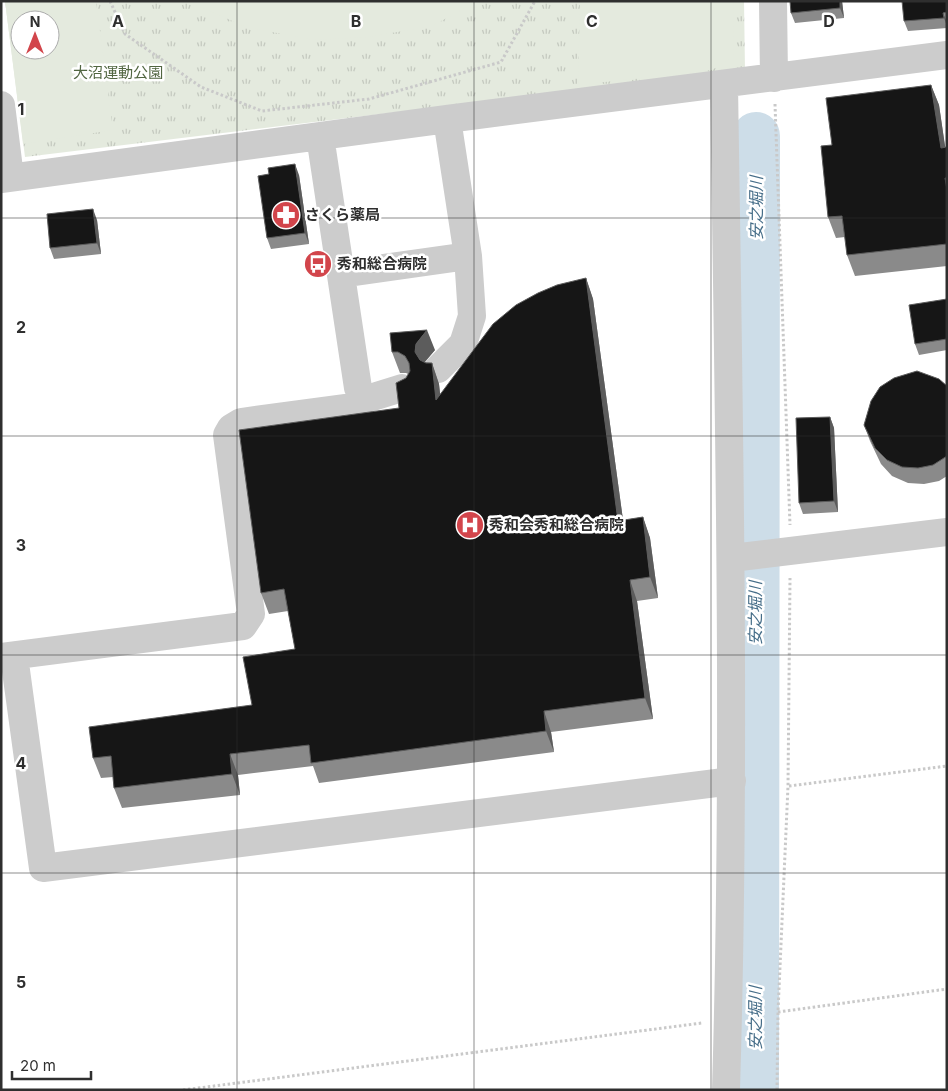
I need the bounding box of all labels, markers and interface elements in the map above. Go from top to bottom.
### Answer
north arrow [10,10,60,60]
text: A [112,11,124,31]
text: B [351,11,361,31]
text: C [586,11,598,31]
text: D [823,11,835,31]
text: N [30,13,40,30]
park label: 大沼運動公園 [73,63,163,82]
text: 1 [18,99,24,119]
water label: 安之堀川 [746,174,766,240]
pharmacy icon: さくら薬局 [271,200,301,230]
place label: さくら薬局 [305,205,380,224]
bus stop icon: 秀和総合病院 [303,249,333,279]
place label: 秀和総合病院 [337,254,427,273]
text: 2 [16,317,26,337]
hospital icon: 秀和会秀和総合病院 [455,510,485,540]
place label: 秀和会秀和総合病院 [489,515,624,534]
text: 3 [16,535,26,555]
water label: 安之堀川 [745,579,765,645]
text: 4 [16,753,27,773]
text: 5 [16,972,26,992]
water label: 安之堀川 [745,984,765,1050]
scale bar [12,1048,91,1080]
text: 20 m [20,1056,56,1075]

